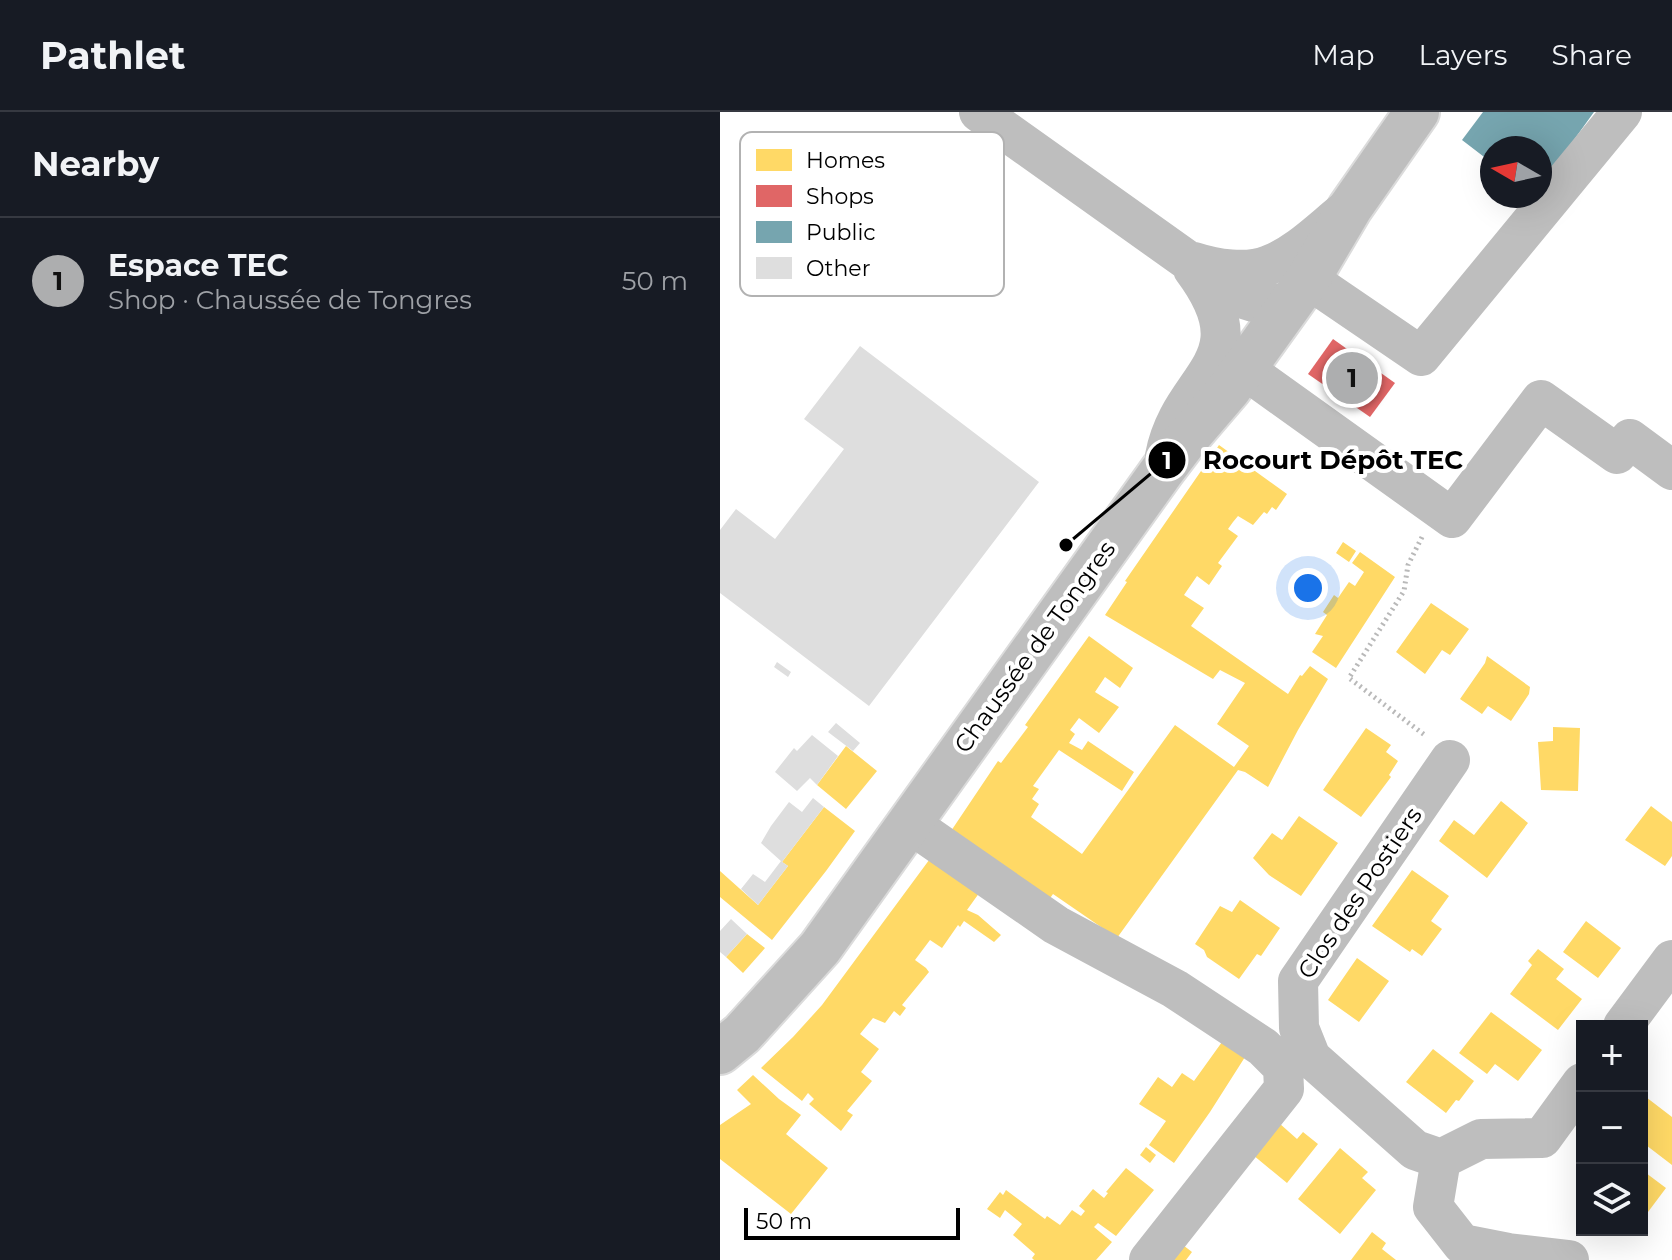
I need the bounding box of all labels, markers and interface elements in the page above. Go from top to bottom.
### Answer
text: Pathlet [40,32,185,79]
text: Map [1312,38,1375,72]
text: Layers [1419,38,1508,72]
text: Share [1552,38,1632,72]
legend [740,132,1004,296]
north arrow [1480,136,1552,208]
text: Nearby [32,143,159,185]
text: Homes [806,147,885,174]
text: Shops [806,183,874,210]
text: Public [806,219,876,246]
text: Espace TEC [108,247,288,284]
text: Other [806,255,870,282]
text: 1 [53,265,63,297]
text: 50 m [622,265,688,297]
text: Shop · Chaussée de Tongres [108,284,472,316]
pin: 1 [1326,348,1378,408]
callout: Rocourt Dépôt TEC [1147,435,1479,485]
text: Rocourt Dépôt TEC [1203,444,1463,476]
text: 1 [1162,446,1172,475]
street label: Chaussée de Tongres [948,535,1121,758]
your location [1288,568,1328,608]
street label: Clos des Postiers [1291,801,1428,984]
map controls [1576,1020,1648,1236]
button: + [1576,1020,1648,1092]
button: − [1576,1092,1648,1164]
button: layers [1576,1164,1648,1236]
scale bar [744,1204,960,1240]
text: 50 m [756,1208,812,1235]

